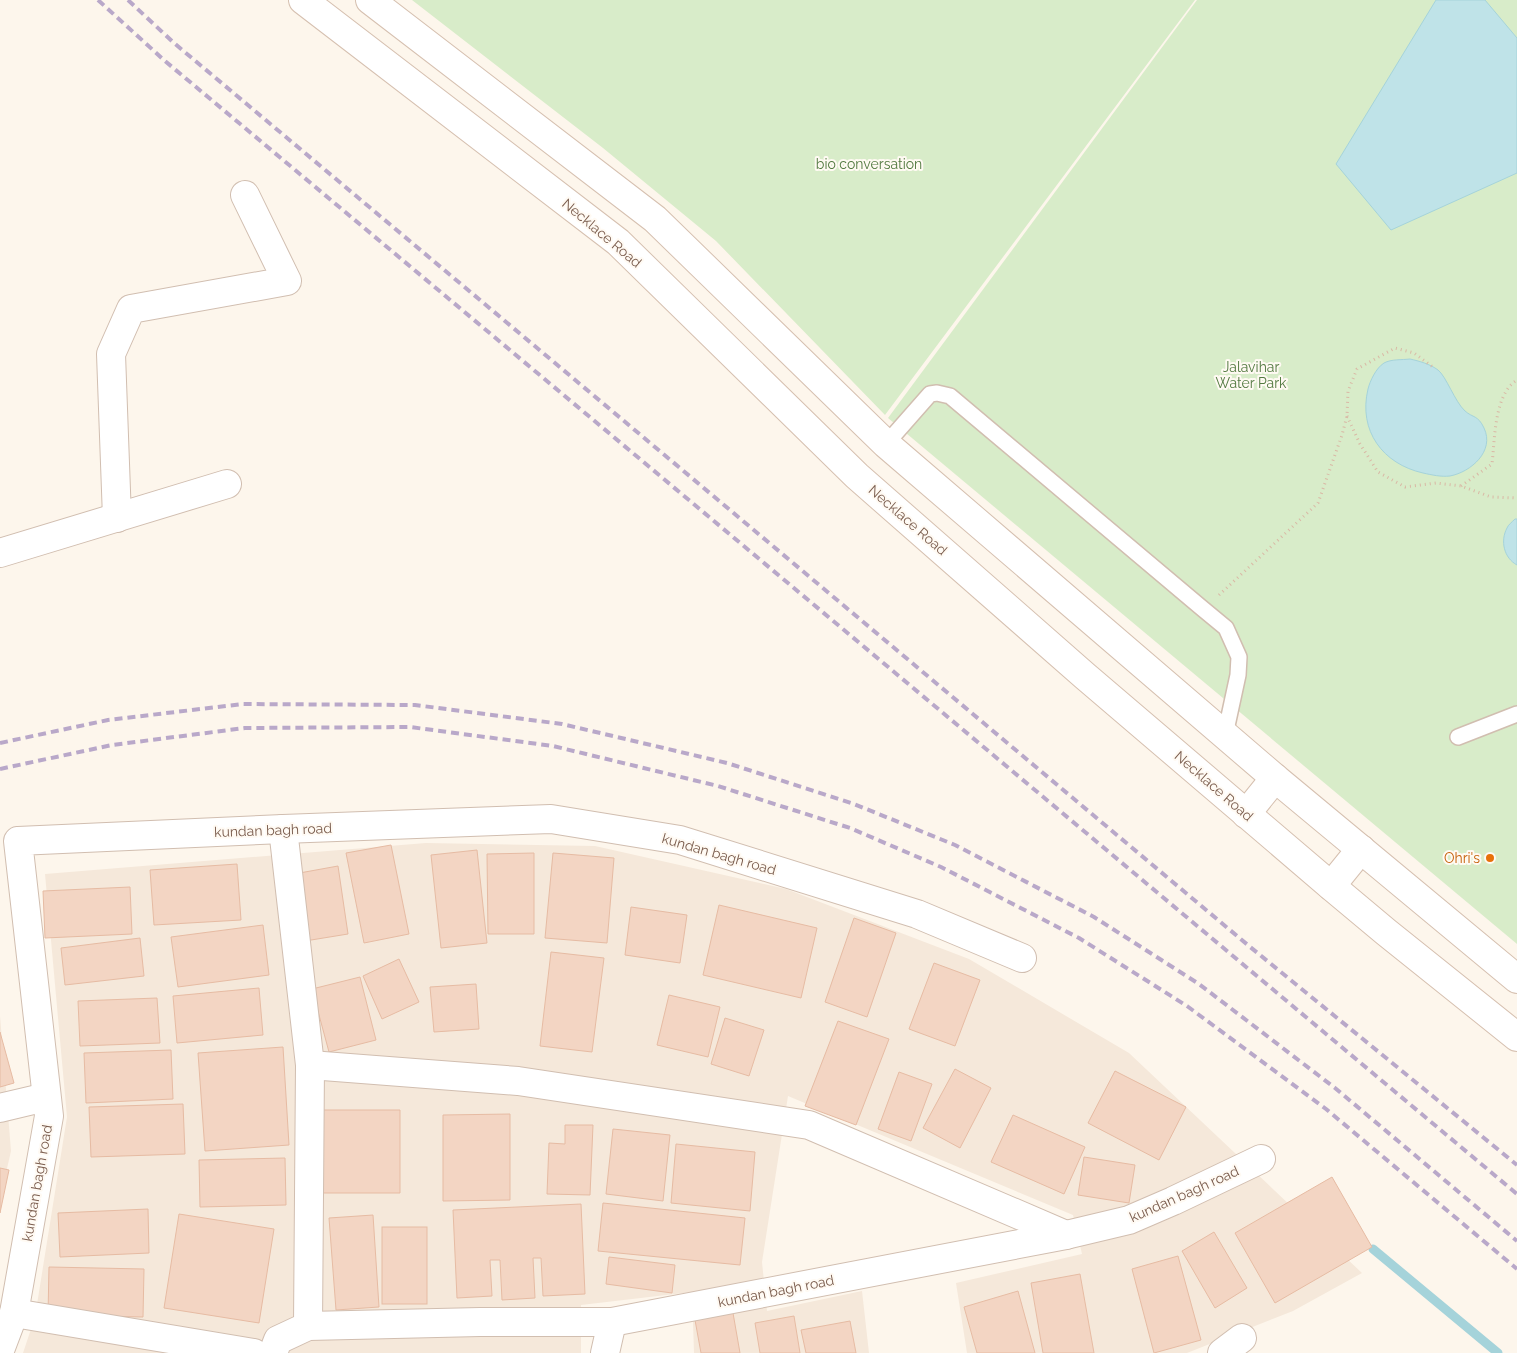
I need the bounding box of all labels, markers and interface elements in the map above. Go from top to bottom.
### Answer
park label: bio conversation [816,156,922,172]
street label: Necklace Road [559,195,645,271]
park label: Jalavihar Water Park [1215,359,1287,391]
street label: Necklace Road [866,482,950,558]
street label: Necklace Road [1172,748,1256,824]
street label: kundan bagh road [214,820,332,840]
street label: kundan bagh road [660,830,778,878]
place label: Ohri's [1444,850,1480,866]
marker: Ohri's [1484,852,1496,864]
street label: kundan bagh road [19,1124,55,1242]
street label: kundan bagh road [1127,1163,1241,1225]
street label: kundan bagh road [717,1272,835,1310]

